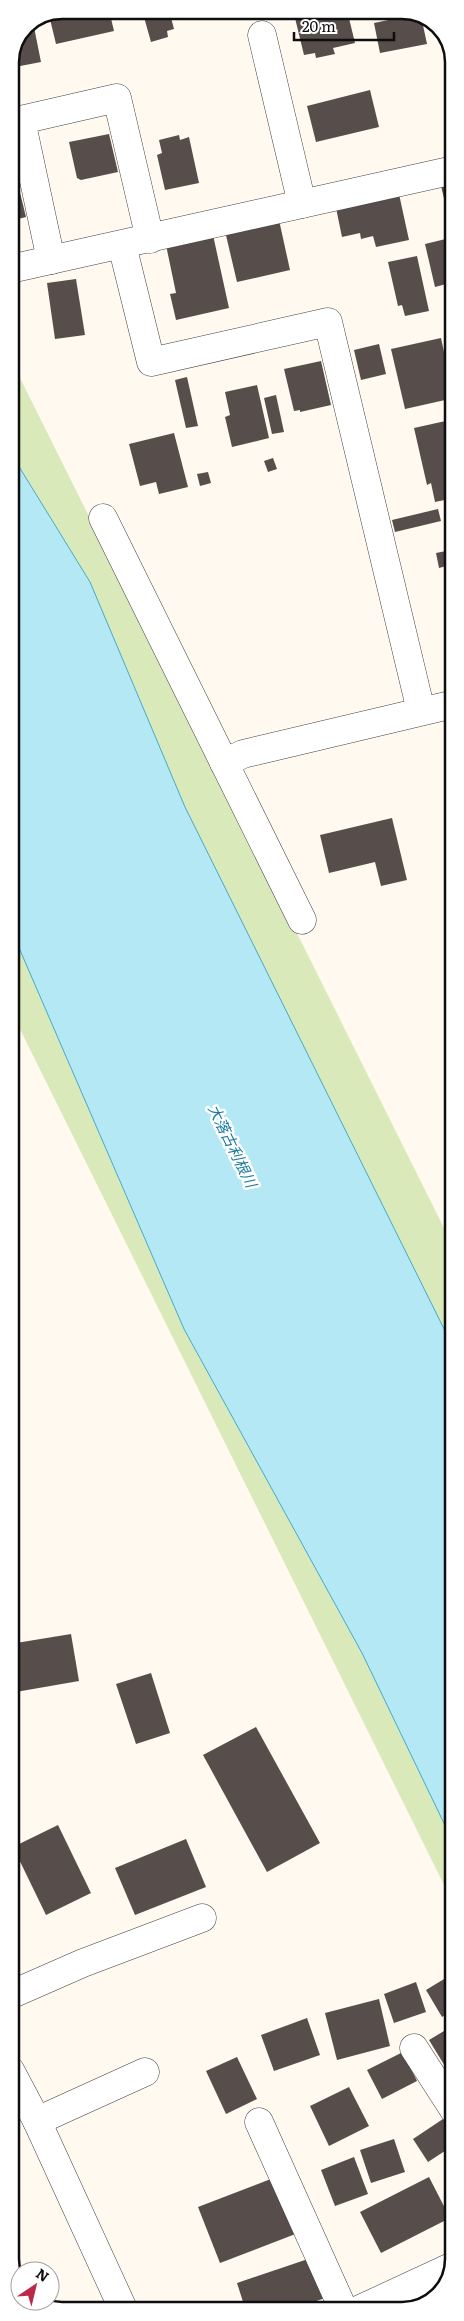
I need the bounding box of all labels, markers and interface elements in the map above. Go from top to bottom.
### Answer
scale bar [294,10,394,42]
text: 20 m [302,14,336,37]
water label: 大落古利根川 [203,1100,264,1193]
north arrow [10,2261,60,2311]
text: N [32,2263,54,2286]

